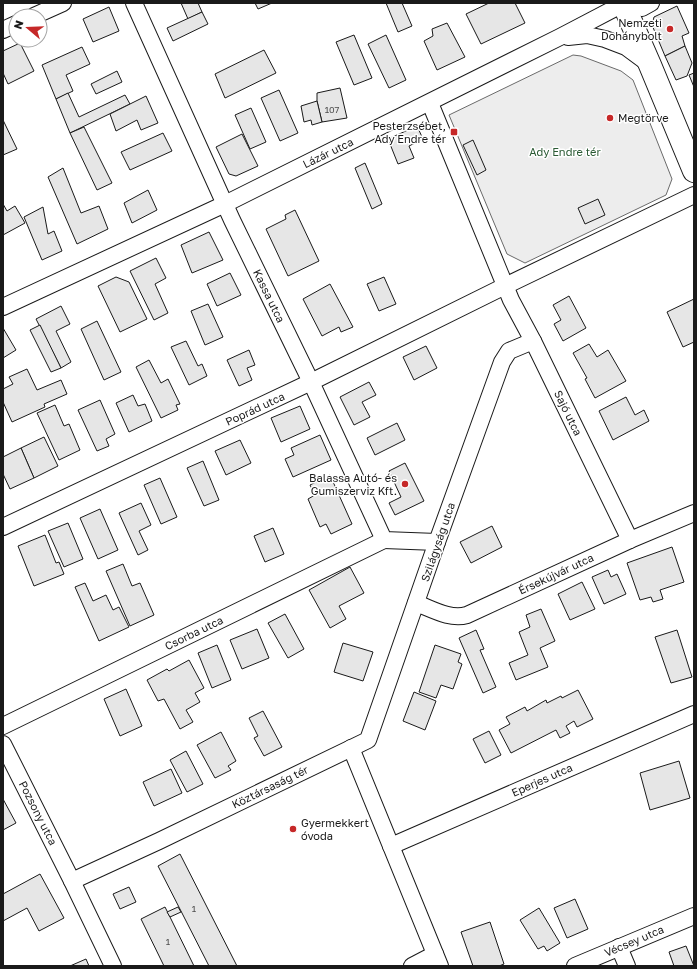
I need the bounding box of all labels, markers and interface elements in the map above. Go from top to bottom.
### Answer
north arrow [8,8,48,48]
place label: Nemzeti Dohánybolt [601,16,662,42]
text: N [11,19,26,31]
marker: Nemzeti Dohánybolt [665,24,675,34]
house number: 107 [325,104,340,115]
place label: Megtörve [618,111,669,124]
marker: Megtörve [605,113,615,123]
place label: Pesterzsébet, Ady Endre tér [373,119,447,145]
marker: Pesterzsébet, Ady Endre tér [449,127,459,137]
street label: Lázár utca [300,135,355,170]
park label: Ady Endre tér [529,145,601,158]
street label: Kassa utca [251,267,288,325]
street label: Sajó utca [552,388,585,438]
street label: Poprád utca [223,389,286,428]
place label: Balassa Autó- és Gumiszerviz Kft. [309,471,397,497]
marker: Balassa Autó- és Gumiszerviz Kft. [400,479,410,489]
street label: Szilágyság utca [418,500,457,583]
street label: Érsekújvár utca [516,550,595,597]
street label: Csorba utca [163,613,225,652]
street label: Eperjes utca [509,760,574,799]
street label: Köztársaság tér [229,762,311,811]
street label: Pozsony utca [17,778,60,847]
place label: Gyermekkert óvoda [301,816,369,842]
marker: Gyermekkert óvoda [288,824,298,834]
house number: 1 [192,903,197,914]
street label: Vécsey utca [602,922,665,959]
house number: 1 [166,936,171,947]

